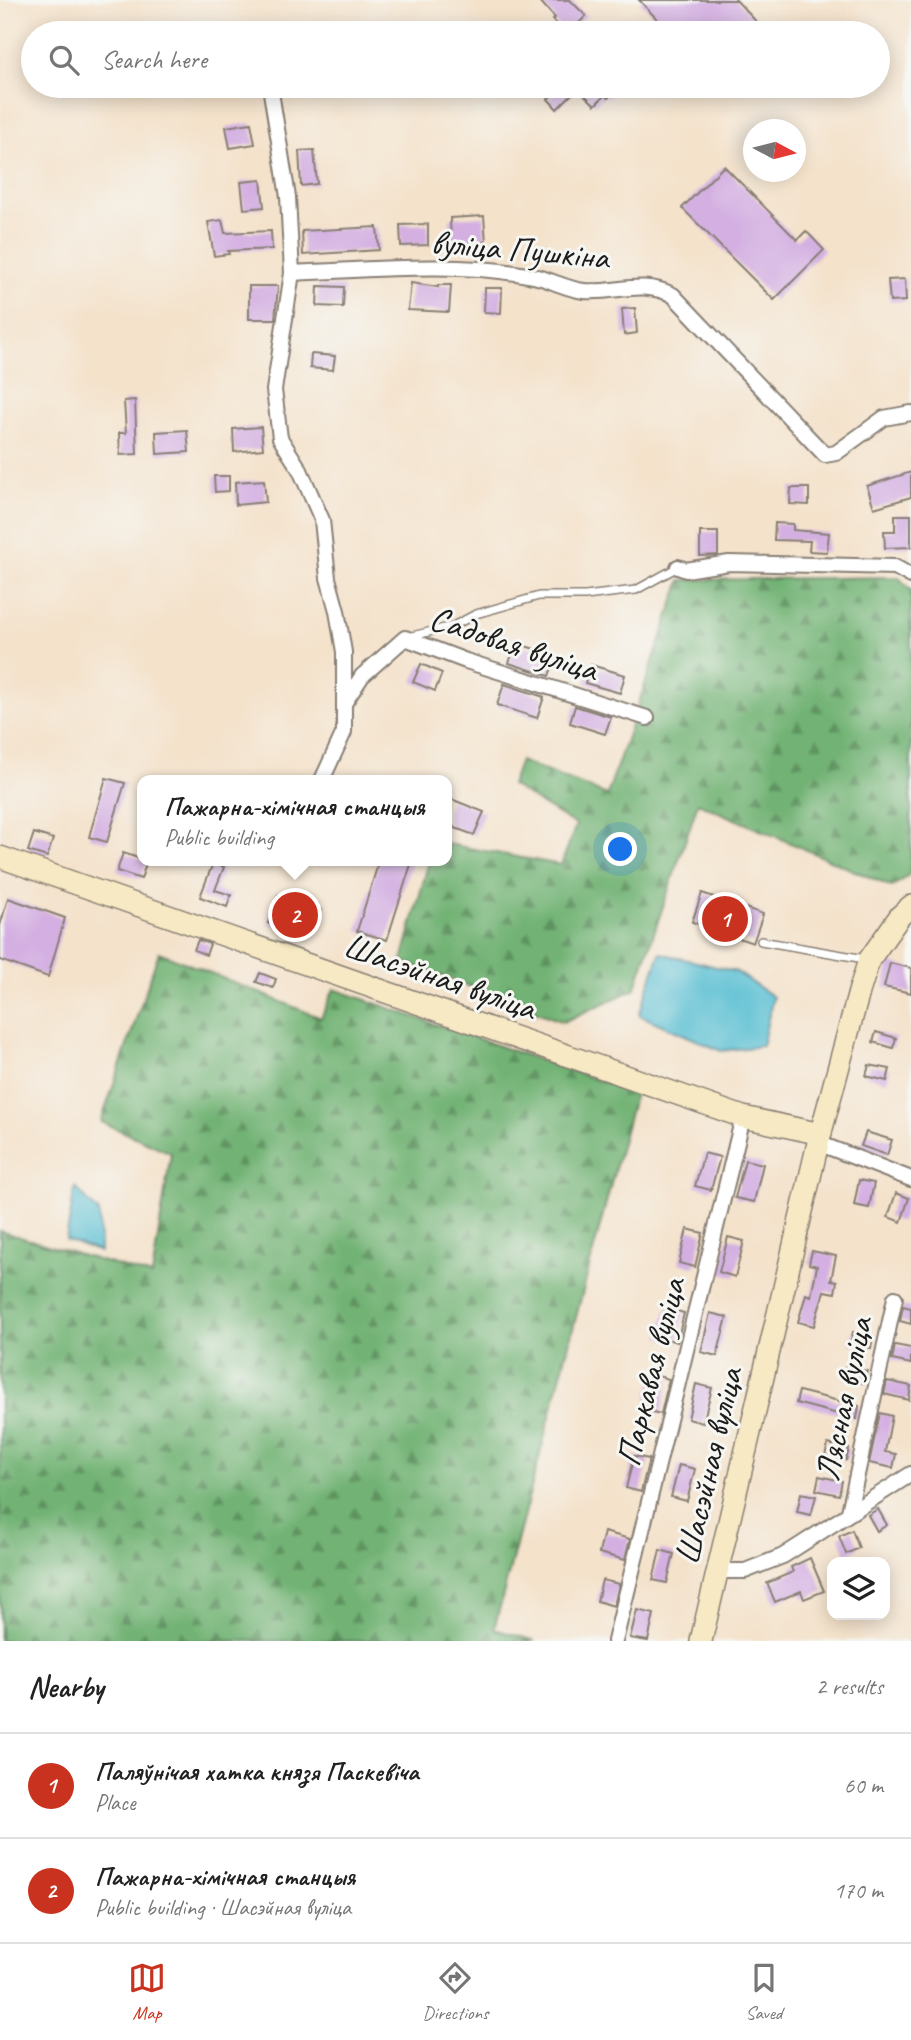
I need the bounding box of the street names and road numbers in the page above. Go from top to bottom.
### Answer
street label: вуліца Пушкіна [429,219,613,280]
street label: Садовая вуліца [424,595,606,693]
street label: Шасэйная вуліца [338,923,544,1031]
street label: Паркавая вуліца [605,1271,696,1471]
street label: Лясная вуліца [804,1311,883,1485]
street label: Шасэйная вуліца [664,1361,754,1569]

